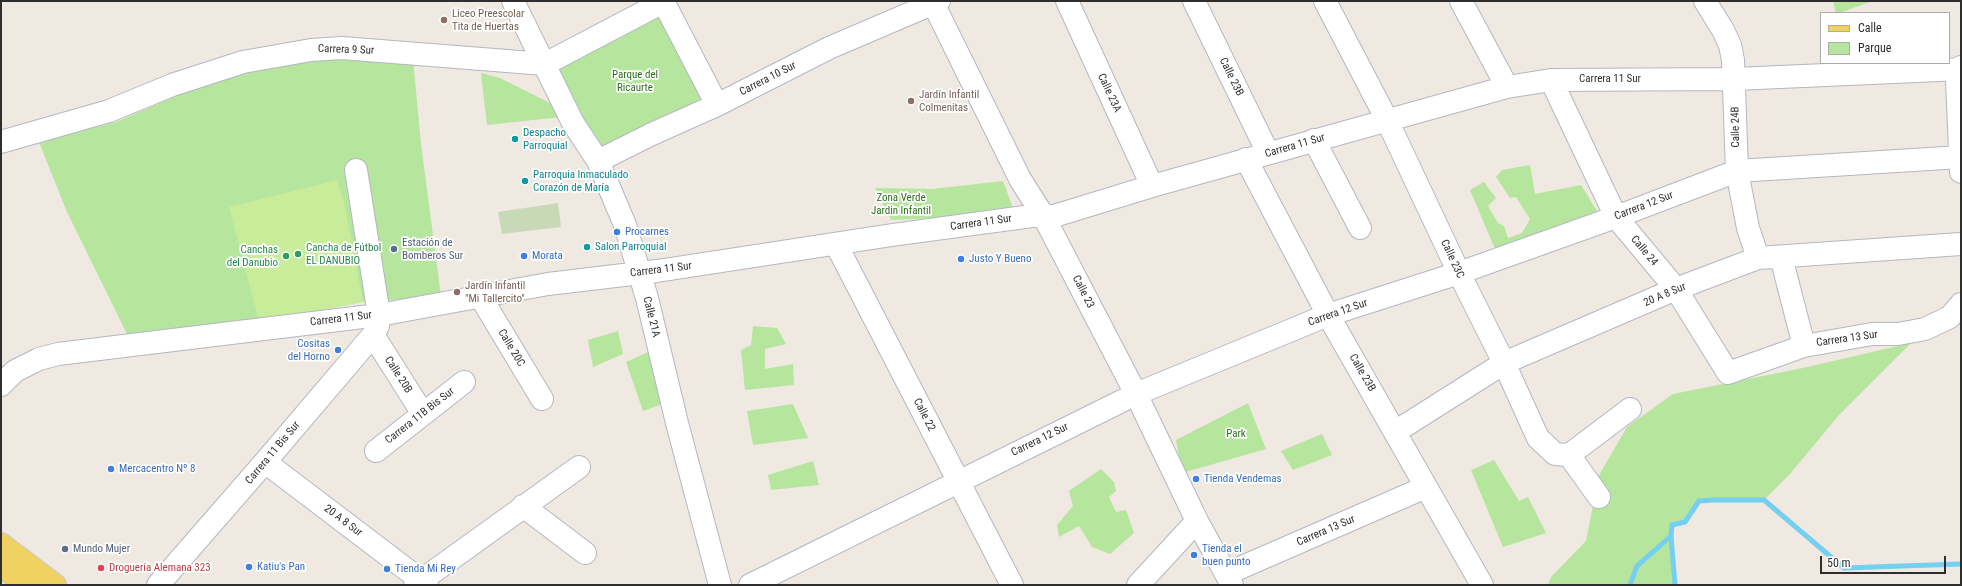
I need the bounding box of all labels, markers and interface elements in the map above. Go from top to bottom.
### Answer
place label: Liceo Preescolar Tita de Huertas [452,7,524,33]
legend [1820,12,1950,64]
marker: Liceo Preescolar Tita de Huertas [439,15,449,25]
text: Calle [1858,21,1882,35]
text: Parque [1858,41,1891,55]
street label: Carrera 9 Sur [318,42,374,58]
street label: Calle 23B [1216,56,1246,98]
street label: Carrera 10 Sur [737,59,799,99]
park label: Parque del Ricaurte [612,68,658,94]
street label: Calle 23A [1094,71,1124,115]
street label: Carrera 11 Sur [1579,72,1641,86]
place label: Jardín Infantil Colmenitas [919,88,979,114]
marker: Jardín Infantil Colmenitas [906,96,916,106]
street label: Calle 24B [1729,106,1743,148]
place label: Despacho Parroquial [523,126,568,152]
street label: Carrera 11 Sur [1263,131,1327,161]
marker: Despacho Parroquial [510,134,520,144]
place label: Parroquia Inmaculado Corazón de María [533,168,628,194]
marker: Parroquia Inmaculado Corazón de María [520,176,530,186]
street label: Carrera 12 Sur [1613,189,1675,223]
park label: Zona Verde Jardin Infantil [871,191,931,217]
street label: Carrera 11 Sur [949,212,1013,234]
place label: Procarnes [625,225,669,239]
marker: Procarnes [612,227,622,237]
street label: Calle 24 [1628,233,1660,269]
place label: Estación de Bomberos Sur [402,236,463,262]
street label: Calle 23C [1437,237,1467,281]
place label: Salon Parroquial [595,240,666,254]
place label: Cancha de Fútbol EL DANUBIO [306,241,381,267]
marker: Salon Parroquial [582,242,592,252]
place label: Canchas del Danubio [227,243,278,269]
marker: Estación de Bomberos Sur [389,244,399,254]
marker: Cancha de Fútbol EL DANUBIO [293,249,303,259]
place label: Morata [532,249,563,263]
marker: Canchas del Danubio [281,251,291,261]
marker: Morata [519,251,529,261]
place label: Justo Y Bueno [969,252,1031,266]
marker: Justo Y Bueno [956,254,966,264]
street label: Carrera 11 Sur [629,260,693,280]
street label: Calle 23 [1069,273,1097,311]
place label: Jardín Infantil "Mi Tallercito" [465,279,525,305]
street label: 20 A 8 Sur [1642,280,1688,310]
marker: Jardín Infantil "Mi Tallercito" [452,287,462,297]
street label: Calle 21A [640,295,662,339]
street label: Carrera 12 Sur [1307,297,1369,329]
street label: Carrera 11 Sur [309,309,373,329]
street label: Calle 20C [495,327,527,369]
street label: Carrera 13 Sur [1815,328,1879,350]
place label: Cositas del Horno [288,337,330,363]
marker: Cositas del Horno [333,345,343,355]
street label: Calle 23B [1346,352,1378,394]
street label: Calle 20B [381,354,415,396]
street label: Carrera 11B Bis Sur [383,385,457,447]
street label: Calle 22 [910,396,938,434]
street label: Carrera 11 Bis Sur [243,419,303,487]
street label: Carrera 12 Sur [1009,420,1071,460]
park label: Park [1226,427,1246,441]
place label: Mercacentro Nº 8 [119,462,195,476]
marker: Mercacentro Nº 8 [106,464,116,474]
place label: Tienda Vendemas [1204,472,1282,486]
marker: Tienda Vendemas [1191,474,1201,484]
street label: 20 A 8 Sur [321,502,365,540]
street label: Carrera 13 Sur [1295,513,1357,549]
place label: Mundo Mujer [73,542,130,556]
place label: Tienda el buen punto [1202,542,1250,568]
marker: Mundo Mujer [60,544,70,554]
scale bar [1822,548,1948,574]
marker: Tienda el buen punto [1189,550,1199,560]
text: 50 m [1827,556,1851,570]
place label: Katiu's Pan [257,560,305,574]
place label: Droguería Alemana 323 [109,561,211,575]
marker: Katiu's Pan [244,562,254,572]
place label: Tienda Mi Rey [395,562,456,576]
marker: Droguería Alemana 323 [96,563,106,573]
marker: Tienda Mi Rey [382,564,392,574]

